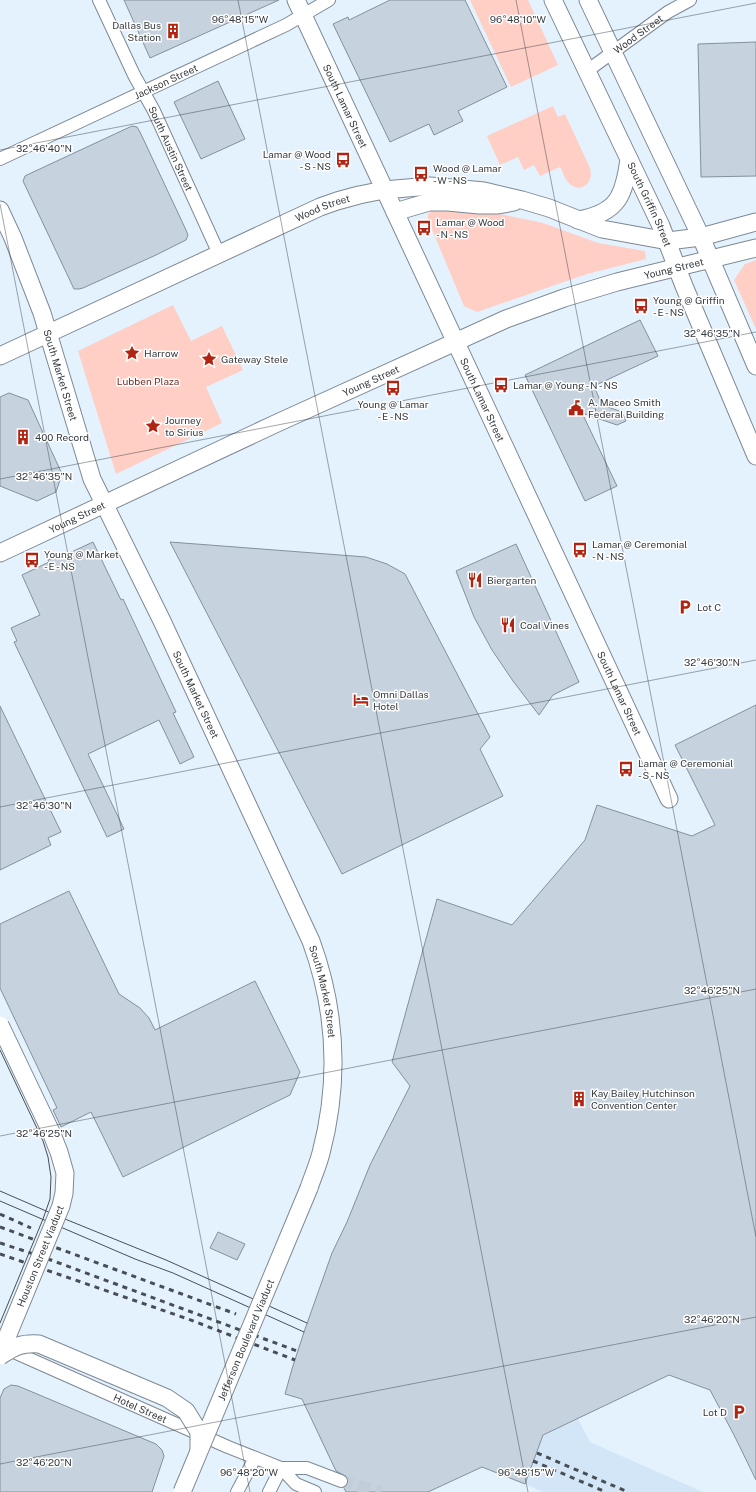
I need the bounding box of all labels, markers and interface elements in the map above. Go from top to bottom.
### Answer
street label: Wood Street [611,12,665,56]
text: 96°48'15"W [212,13,269,25]
text: 96°48'10"W [490,13,547,25]
place label: Dallas Bus Station [112,19,161,43]
building icon: Dallas Bus Station [164,22,182,40]
street label: Jackson Street [132,61,199,101]
street label: South Lamar Street [321,62,370,150]
street label: South Austin Street [146,104,196,193]
text: 32°46'40"N [16,142,72,154]
place label: Lamar @ Wood - S - NS [263,148,331,172]
bus stop icon: Lamar @ Wood - S - NS [334,151,352,169]
street label: South Griffin Street [625,160,674,248]
place label: Wood @ Lamar - W - NS [433,162,502,186]
bus stop icon: Wood @ Lamar - W - NS [412,165,430,183]
street label: Wood Street [293,192,351,224]
place label: Lamar @ Wood - N - NS [436,216,504,240]
bus stop icon: Lamar @ Wood - N - NS [415,219,433,237]
street label: Young Street [643,255,705,281]
place label: Young @ Griffin - E - NS [653,294,725,318]
bus stop icon: Young @ Griffin - E - NS [632,297,650,315]
text: 32°46'35"N [684,327,740,339]
street label: South Market Street [41,328,80,422]
place icon: Harrow [123,344,141,362]
place label: Harrow [144,347,178,359]
place icon: Gateway Stele [200,350,218,368]
place label: Gateway Stele [221,353,288,365]
street label: South Lamar Street [458,356,507,444]
street label: Young Street [341,362,401,398]
park label: Lubben Plaza [117,375,179,387]
bus stop icon: Lamar @ Young - N - NS [492,376,510,394]
bus stop icon: Young @ Lamar - E - NS [384,379,402,397]
place label: Lamar @ Young - N - NS [513,379,618,391]
place label: A. Maceo Smith Federal Building [588,396,664,420]
place label: Young @ Lamar - E - NS [357,398,429,422]
public building icon: A. Maceo Smith Federal Building [567,399,585,417]
place label: Journey to Sirius [165,414,203,438]
place icon: Journey to Sirius [144,417,162,435]
building icon: 400 Record [14,428,32,446]
place label: 400 Record [35,431,89,443]
text: 32°46'35"N [16,470,72,482]
street label: Young Street [47,499,107,535]
place label: Lamar @ Ceremonial - N - NS [592,538,687,562]
bus stop icon: Lamar @ Ceremonial - N - NS [571,541,589,559]
place label: Young @ Market - E - NS [44,548,119,572]
bus stop icon: Young @ Market - E - NS [23,551,41,569]
restaurant icon: Biergarten [466,571,484,589]
place label: Biergarten [487,574,536,586]
parking icon: Lot C [676,598,694,616]
place label: Lot C [697,601,721,613]
restaurant icon: Coal Vines [499,616,517,634]
place label: Coal Vines [520,619,569,631]
street label: South Market Street [171,649,222,740]
street label: South Lamar Street [595,649,644,737]
text: 32°46'30"N [684,656,740,668]
place label: Omni Dallas Hotel [373,688,428,712]
hotel icon: Omni Dallas Hotel [352,691,370,709]
place label: Lamar @ Ceremonial - S - NS [638,757,733,781]
bus stop icon: Lamar @ Ceremonial - S - NS [617,760,635,778]
text: 32°46'30"N [16,799,72,811]
street label: South Market Street [307,943,338,1038]
text: 32°46'25"N [684,984,740,996]
place label: Kay Bailey Hutchinson Convention Center [591,1087,695,1111]
building icon: Kay Bailey Hutchinson Convention Center [570,1090,588,1108]
text: 32°46'25"N [16,1127,72,1139]
street label: Houston Street Viaduct [14,1203,66,1309]
street label: Jefferson Boulevard Viaduct [215,1277,276,1402]
text: 32°46'20"N [684,1313,740,1325]
street label: Hotel Street [112,1391,169,1425]
parking icon: Lot D [730,1403,748,1421]
place label: Lot D [703,1406,727,1418]
text: 32°46'20"N [16,1456,72,1468]
text: 96°48'20"W [220,1466,279,1478]
text: 96°48'15"W [498,1466,555,1478]

